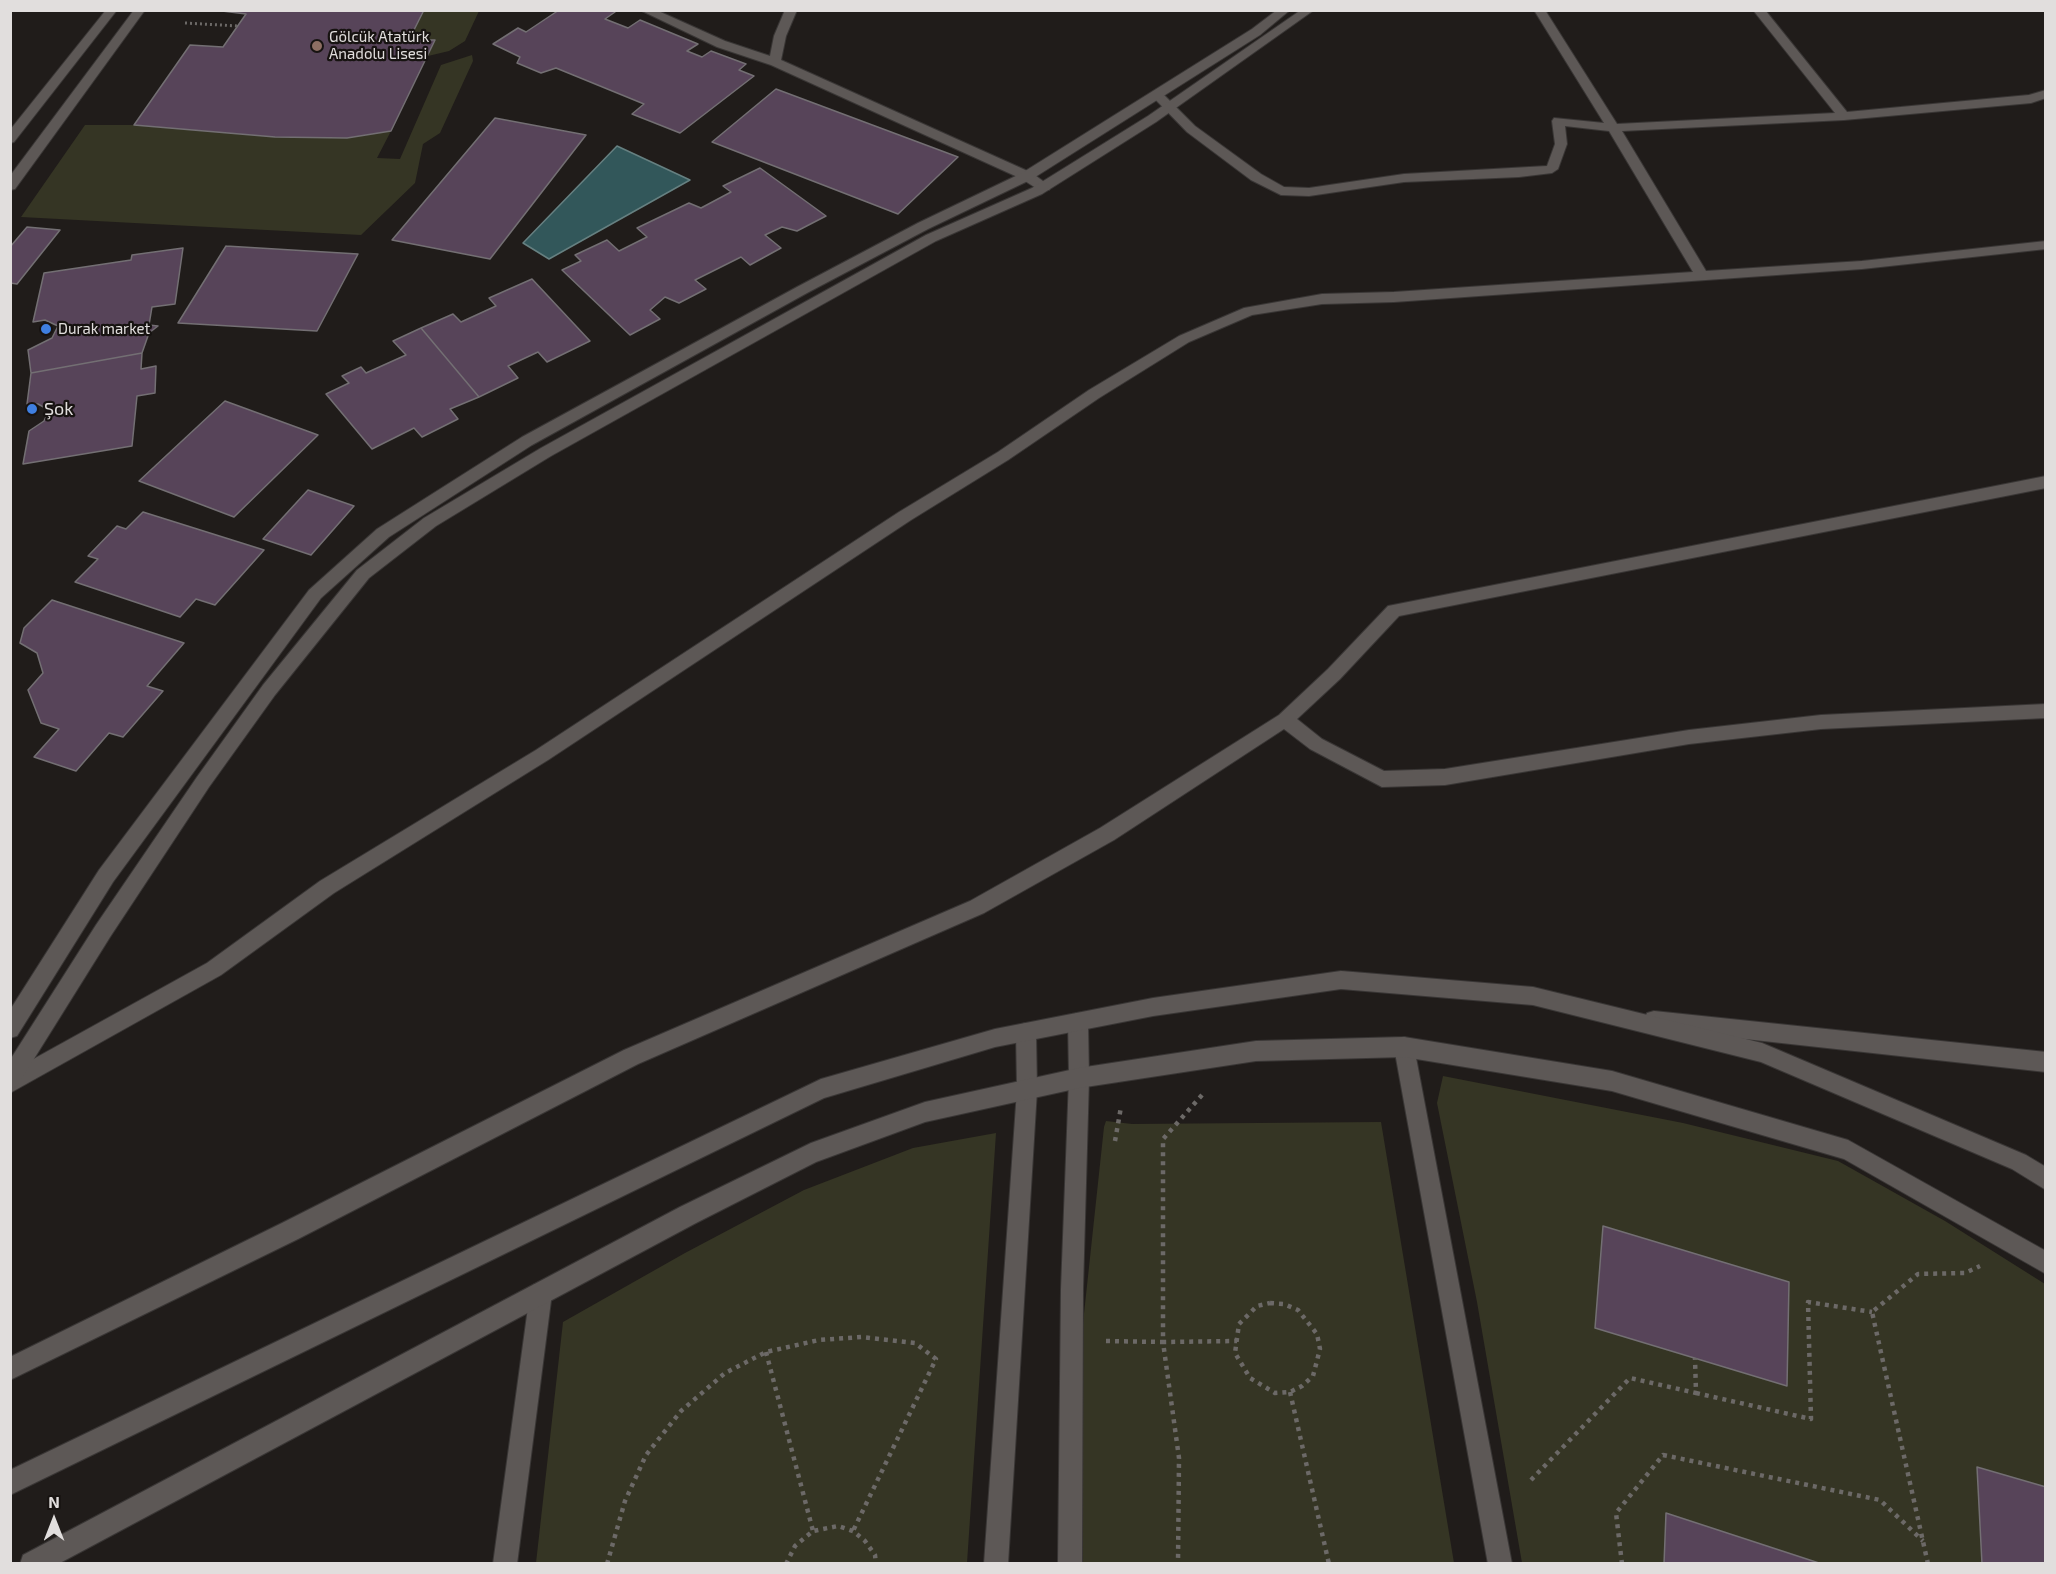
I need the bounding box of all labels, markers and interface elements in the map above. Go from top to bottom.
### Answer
place label: Gölcük Atatürk Anadolu Lisesi [329,28,429,63]
marker: Gölcük Atatürk Anadolu Lisesi [310,39,324,53]
place label: Durak market [58,320,150,338]
marker: Durak market [39,322,53,336]
place label: Şok [44,398,73,420]
marker: Şok [25,402,39,416]
north arrow [24,1490,84,1550]
text: N [48,1492,60,1511]

